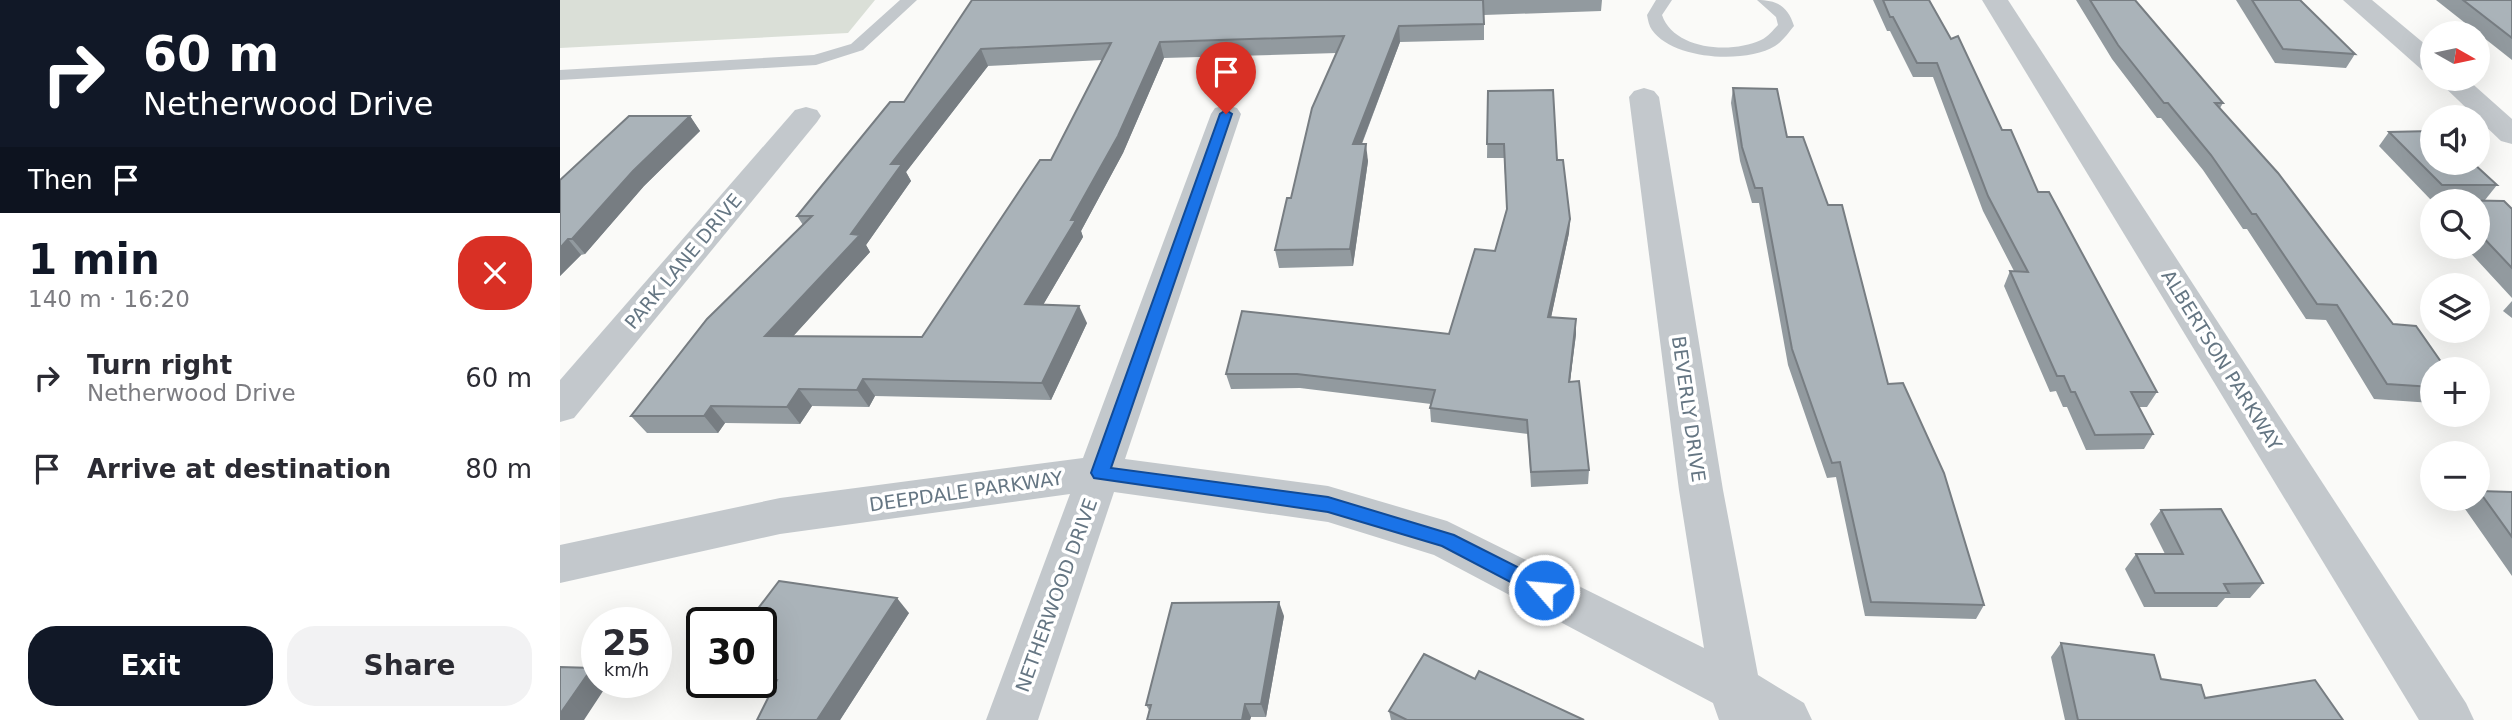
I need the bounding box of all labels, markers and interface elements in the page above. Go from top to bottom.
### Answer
north arrow [2420,21,2490,91]
map controls [2420,21,2490,511]
text: 60 m [143,26,279,83]
icon: right [28,28,119,119]
pin [1196,42,1256,114]
icon: arrive [1207,53,1245,91]
text: Netherwood Drive [143,85,433,123]
button: sound [2420,105,2490,175]
icon: arrive [107,161,145,199]
text: Then [28,165,93,195]
street label: PARK LANE DRIVE [620,189,746,333]
button: search [2420,189,2490,259]
text: 1 min [28,235,160,284]
button: close [458,236,532,310]
street label: ALBERTSON PARKWAY [2157,266,2287,455]
button: layers [2420,273,2490,343]
text: 140 m · 16:20 [28,286,190,312]
street label: BEVERLY DRIVE [1668,334,1710,484]
text: Turn right [87,350,232,380]
button: + [2420,357,2490,427]
icon: right [28,359,66,397]
text: 60 m [465,363,532,393]
text: Netherwood Drive [87,380,296,406]
button: − [2420,441,2490,511]
icon: arrive [28,450,66,488]
text: Arrive at destination [87,454,391,484]
text: 80 m [465,454,532,484]
street label: DEEPDALE PARKWAY [868,466,1065,515]
street label: NETHERWOOD DRIVE [1011,495,1101,695]
position arrow [1507,553,1581,627]
speed limit sign: 30 [686,607,777,698]
text: 25 [602,623,651,663]
button: Exit [28,626,273,706]
button: Share [287,626,532,706]
text: km/h [604,659,649,680]

